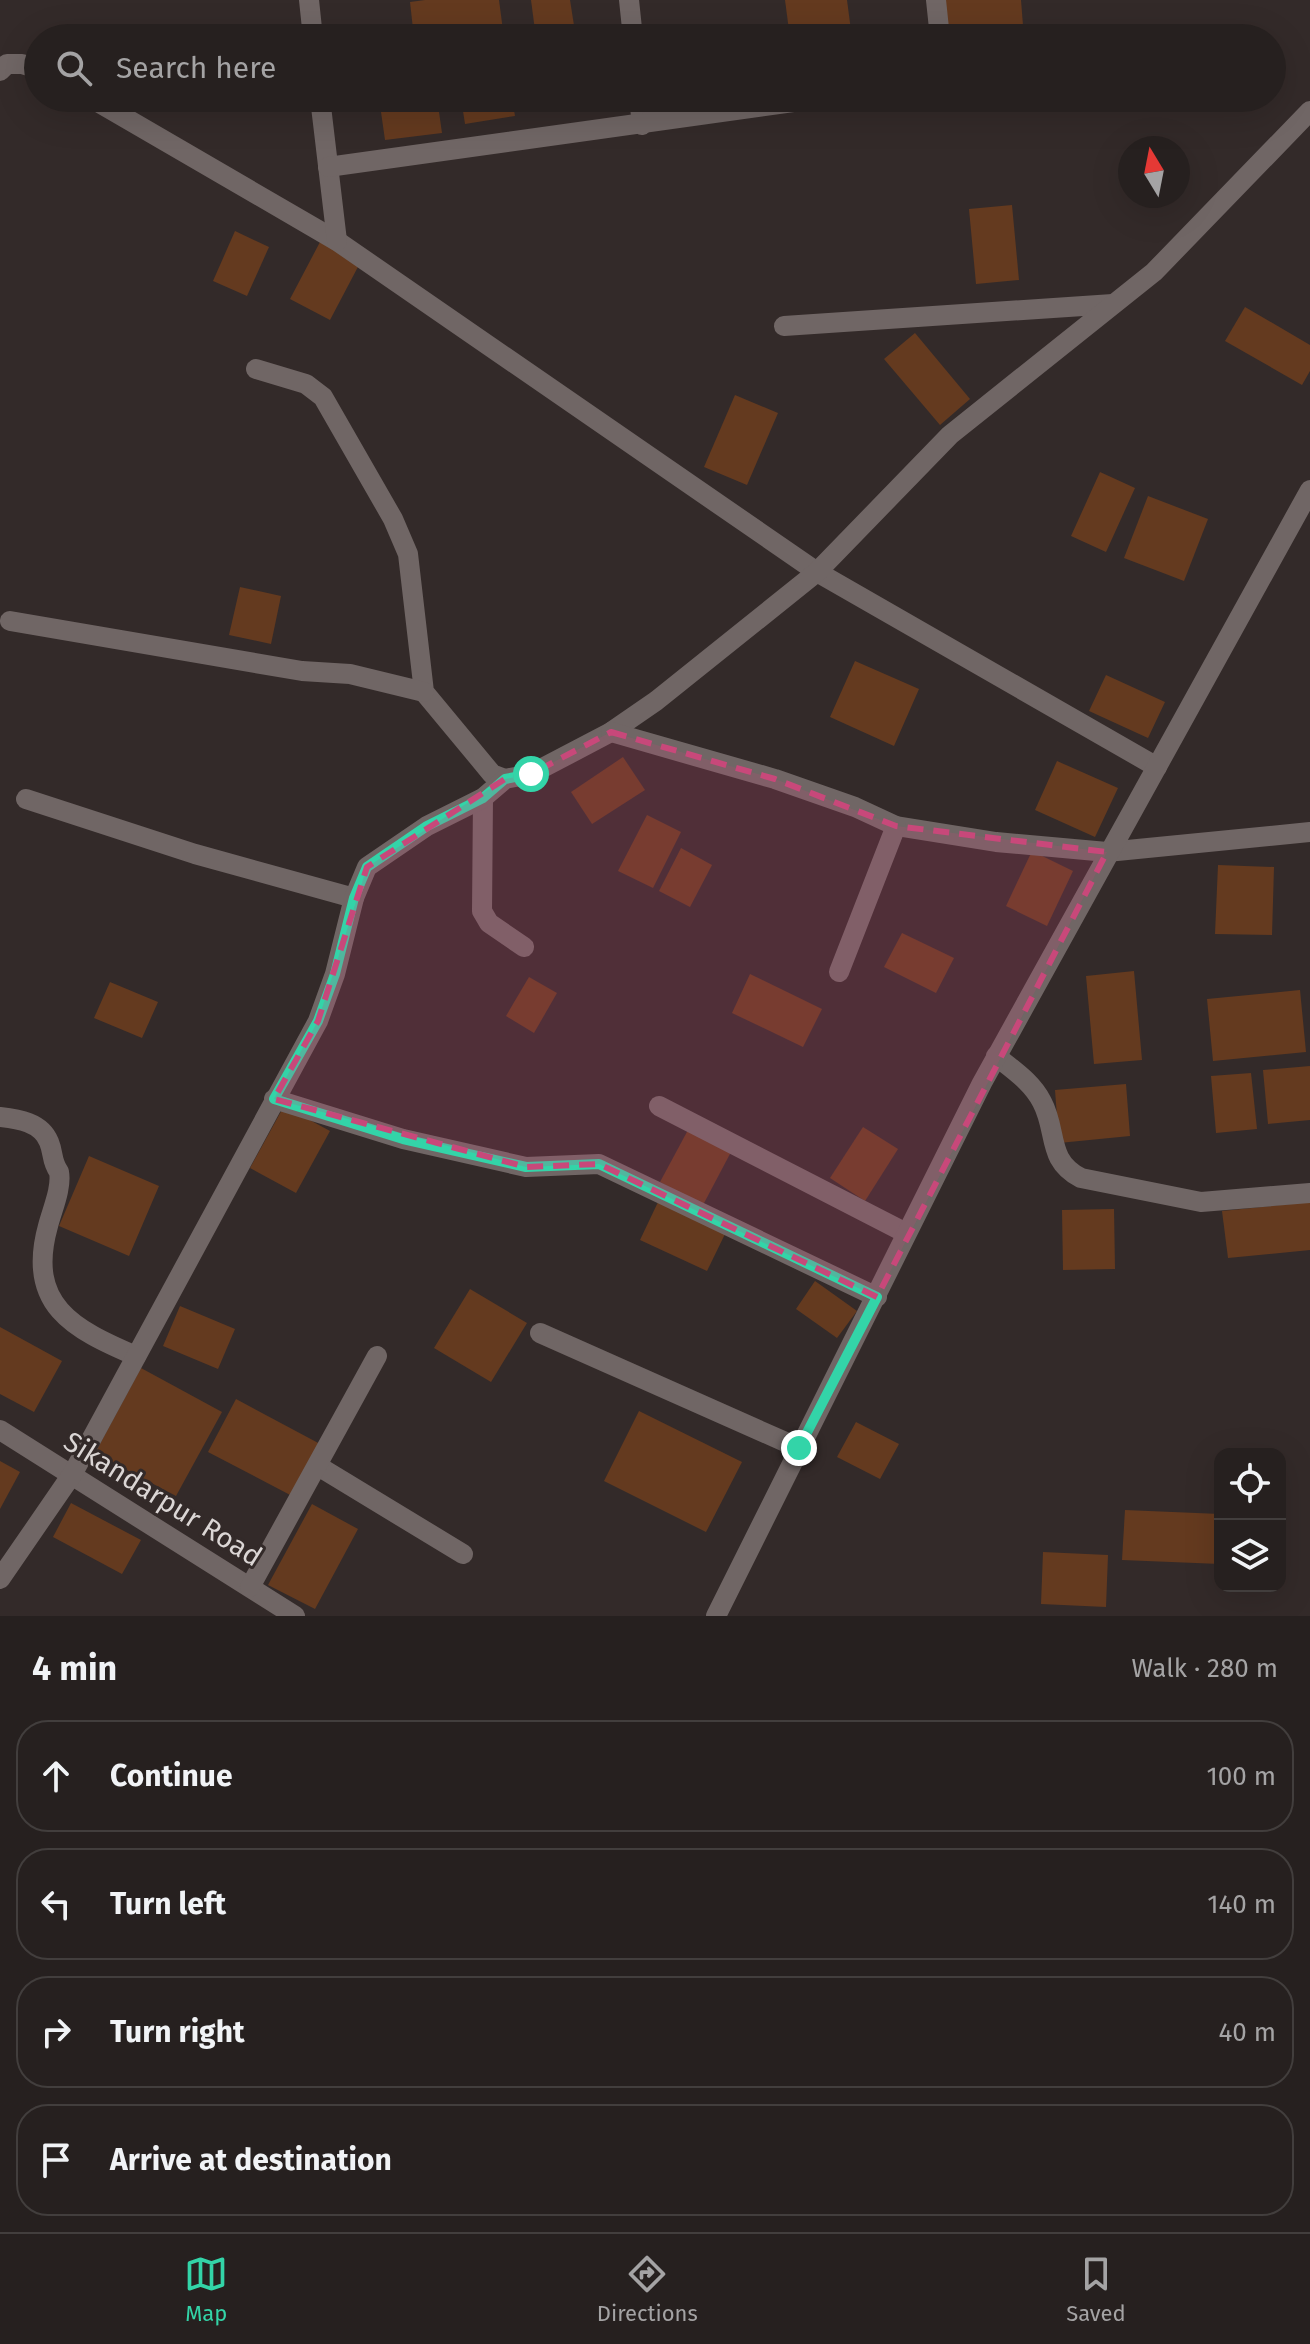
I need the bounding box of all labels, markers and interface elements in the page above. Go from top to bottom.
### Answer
search box [24,24,1286,112]
icon: search [52,46,96,90]
text: Search here [116,50,276,86]
north arrow [1118,136,1190,208]
route start [513,756,549,792]
street label: Sikandarpur Road [58,1425,268,1573]
route end [781,1430,817,1466]
map controls [1214,1448,1286,1592]
button: locate [1214,1448,1286,1520]
button: layers [1214,1520,1286,1592]
text: 4 min [32,1648,117,1689]
text: Walk · 280 m [1132,1653,1278,1684]
icon: ahead [34,1754,78,1798]
text: Continue [110,1758,233,1794]
text: 100 m [1207,1761,1276,1792]
icon: left [34,1882,78,1926]
text: Turn left [110,1886,226,1922]
text: 140 m [1207,1889,1276,1920]
icon: right [34,2010,78,2054]
text: Turn right [110,2014,245,2050]
text: 40 m [1218,2017,1276,2048]
icon: arrive [34,2138,78,2182]
text: Arrive at destination [110,2142,392,2178]
tab: Map [184,2252,228,2327]
tab: Directions [597,2252,698,2327]
tab: Saved [1066,2252,1126,2327]

